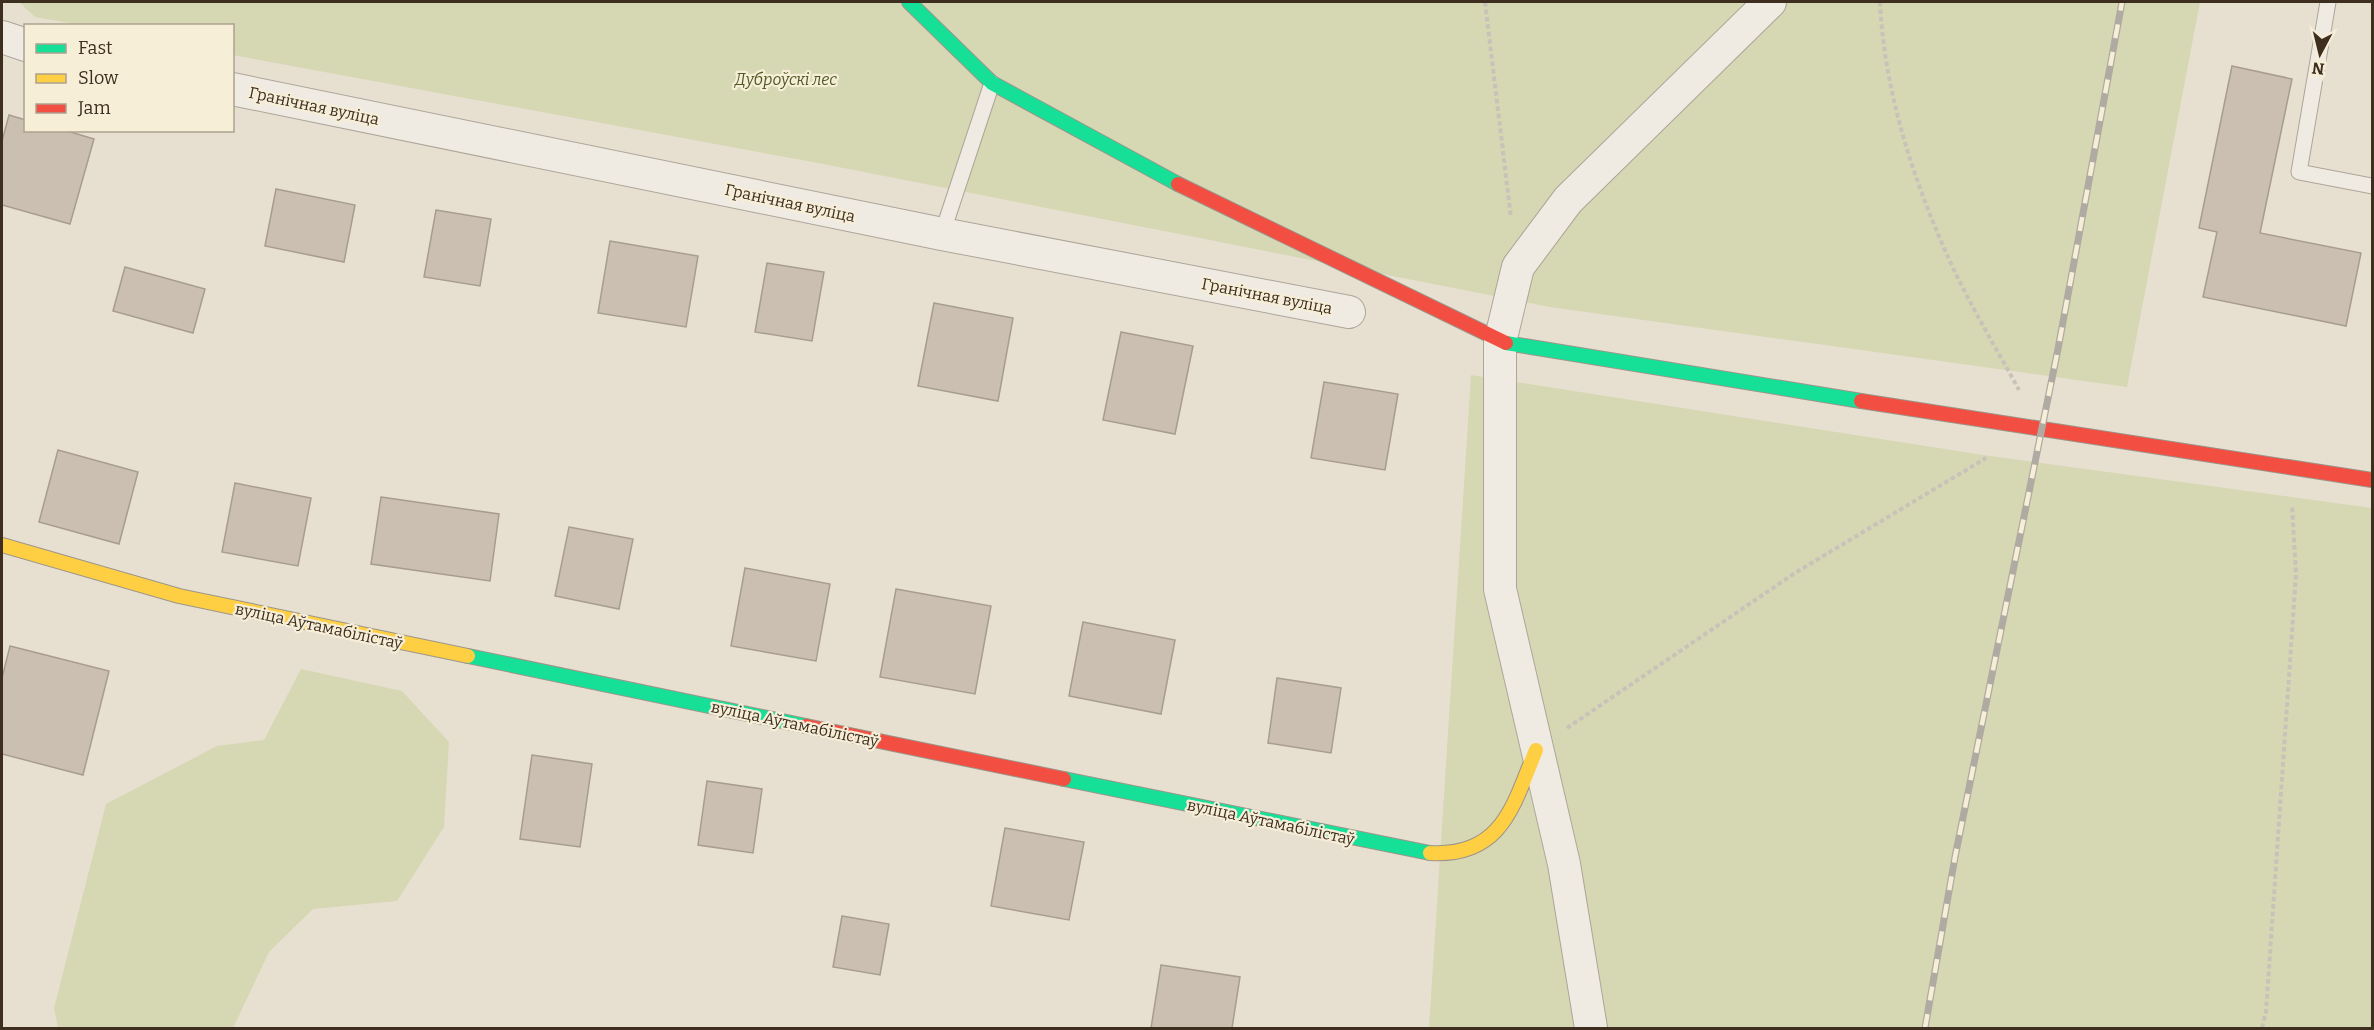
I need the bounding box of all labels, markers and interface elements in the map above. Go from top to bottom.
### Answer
legend [24,24,234,132]
north arrow [2290,24,2350,84]
text: Fast [78,37,113,59]
text: N [2311,58,2326,79]
text: Slow [78,67,119,89]
park label: Дуброўскі лес [734,70,837,89]
street label: Гранічная вуліца [247,83,381,129]
text: Jam [77,97,111,119]
street label: Гранічная вуліца [723,180,857,226]
street label: Гранічная вуліца [1200,274,1334,318]
street label: вуліца Аўтамабілістаў [233,599,405,653]
street label: вуліца Аўтамабілістаў [709,697,881,751]
street label: вуліца Аўтамабілістаў [1185,795,1357,849]

